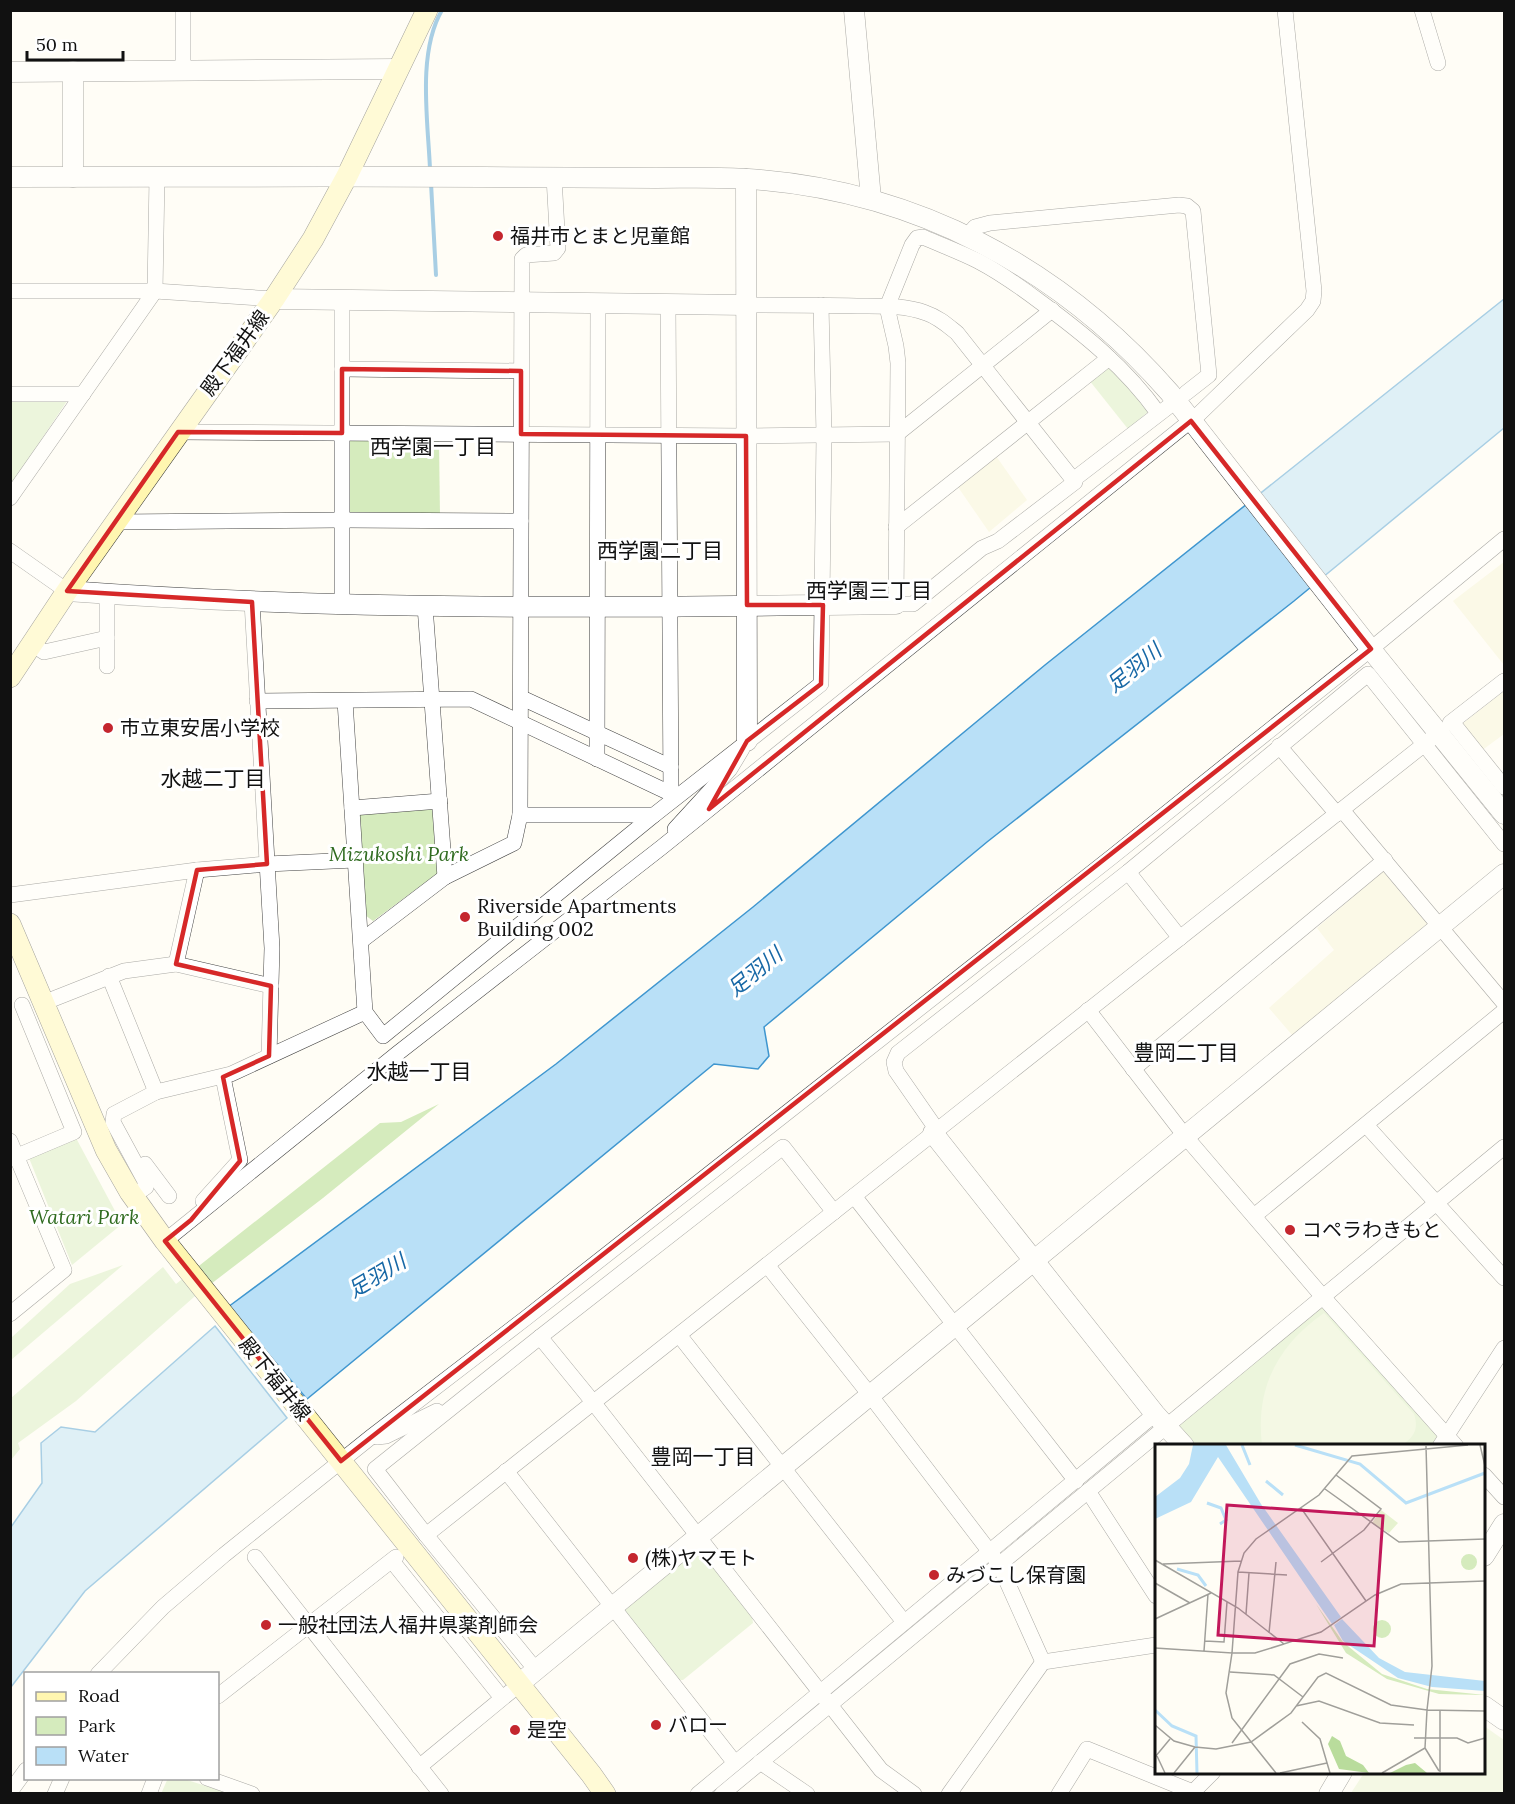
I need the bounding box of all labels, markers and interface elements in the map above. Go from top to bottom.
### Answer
scale bar [27,24,123,62]
text: 50 m [36,33,78,56]
place label: 福井市とまと児童館 [510,223,690,248]
marker: 福井市とまと児童館 [491,229,505,243]
street label: 殿下福井線 [195,305,274,401]
district label: 西学園一丁目 [370,433,496,460]
district label: 西学園二丁目 [597,537,723,564]
district label: 西学園三丁目 [806,577,932,604]
water label: 足羽川 [1101,636,1168,698]
place label: 市立東安居小学校 [120,715,280,740]
marker: 市立東安居小学校 [101,721,115,735]
district label: 水越二丁目 [161,765,266,792]
park label: Mizukoshi Park [329,841,469,866]
place label: Riverside Apartments Building 002 [477,893,677,941]
marker: Riverside Apartments Building 002 [458,910,472,924]
water label: 足羽川 [722,940,789,1002]
district label: 豊岡二丁目 [1134,1039,1239,1066]
district label: 水越一丁目 [367,1058,472,1085]
park label: Watari Park [29,1204,139,1229]
place label: コペラわきもと [1302,1217,1442,1242]
marker: コペラわきもと [1283,1223,1297,1237]
water label: 足羽川 [343,1247,412,1303]
street label: 殿下福井線 [234,1332,317,1425]
district label: 豊岡一丁目 [651,1443,756,1470]
inset map [1155,1444,1485,1774]
place label: (株)ヤマモト [645,1545,757,1571]
marker: (株)ヤマモト [626,1551,640,1565]
place label: みづこし保育園 [946,1562,1086,1587]
marker: みづこし保育園 [927,1568,941,1582]
place label: 一般社団法人福井県薬剤師会 [278,1612,538,1637]
marker: 一般社団法人福井県薬剤師会 [259,1618,273,1632]
legend [24,1672,219,1780]
text: Road [78,1684,120,1707]
place label: バロー [668,1712,728,1737]
text: Park [78,1714,116,1737]
place label: 是空 [527,1717,567,1742]
marker: バロー [649,1718,663,1732]
marker: 是空 [508,1723,522,1737]
text: Water [78,1744,129,1767]

